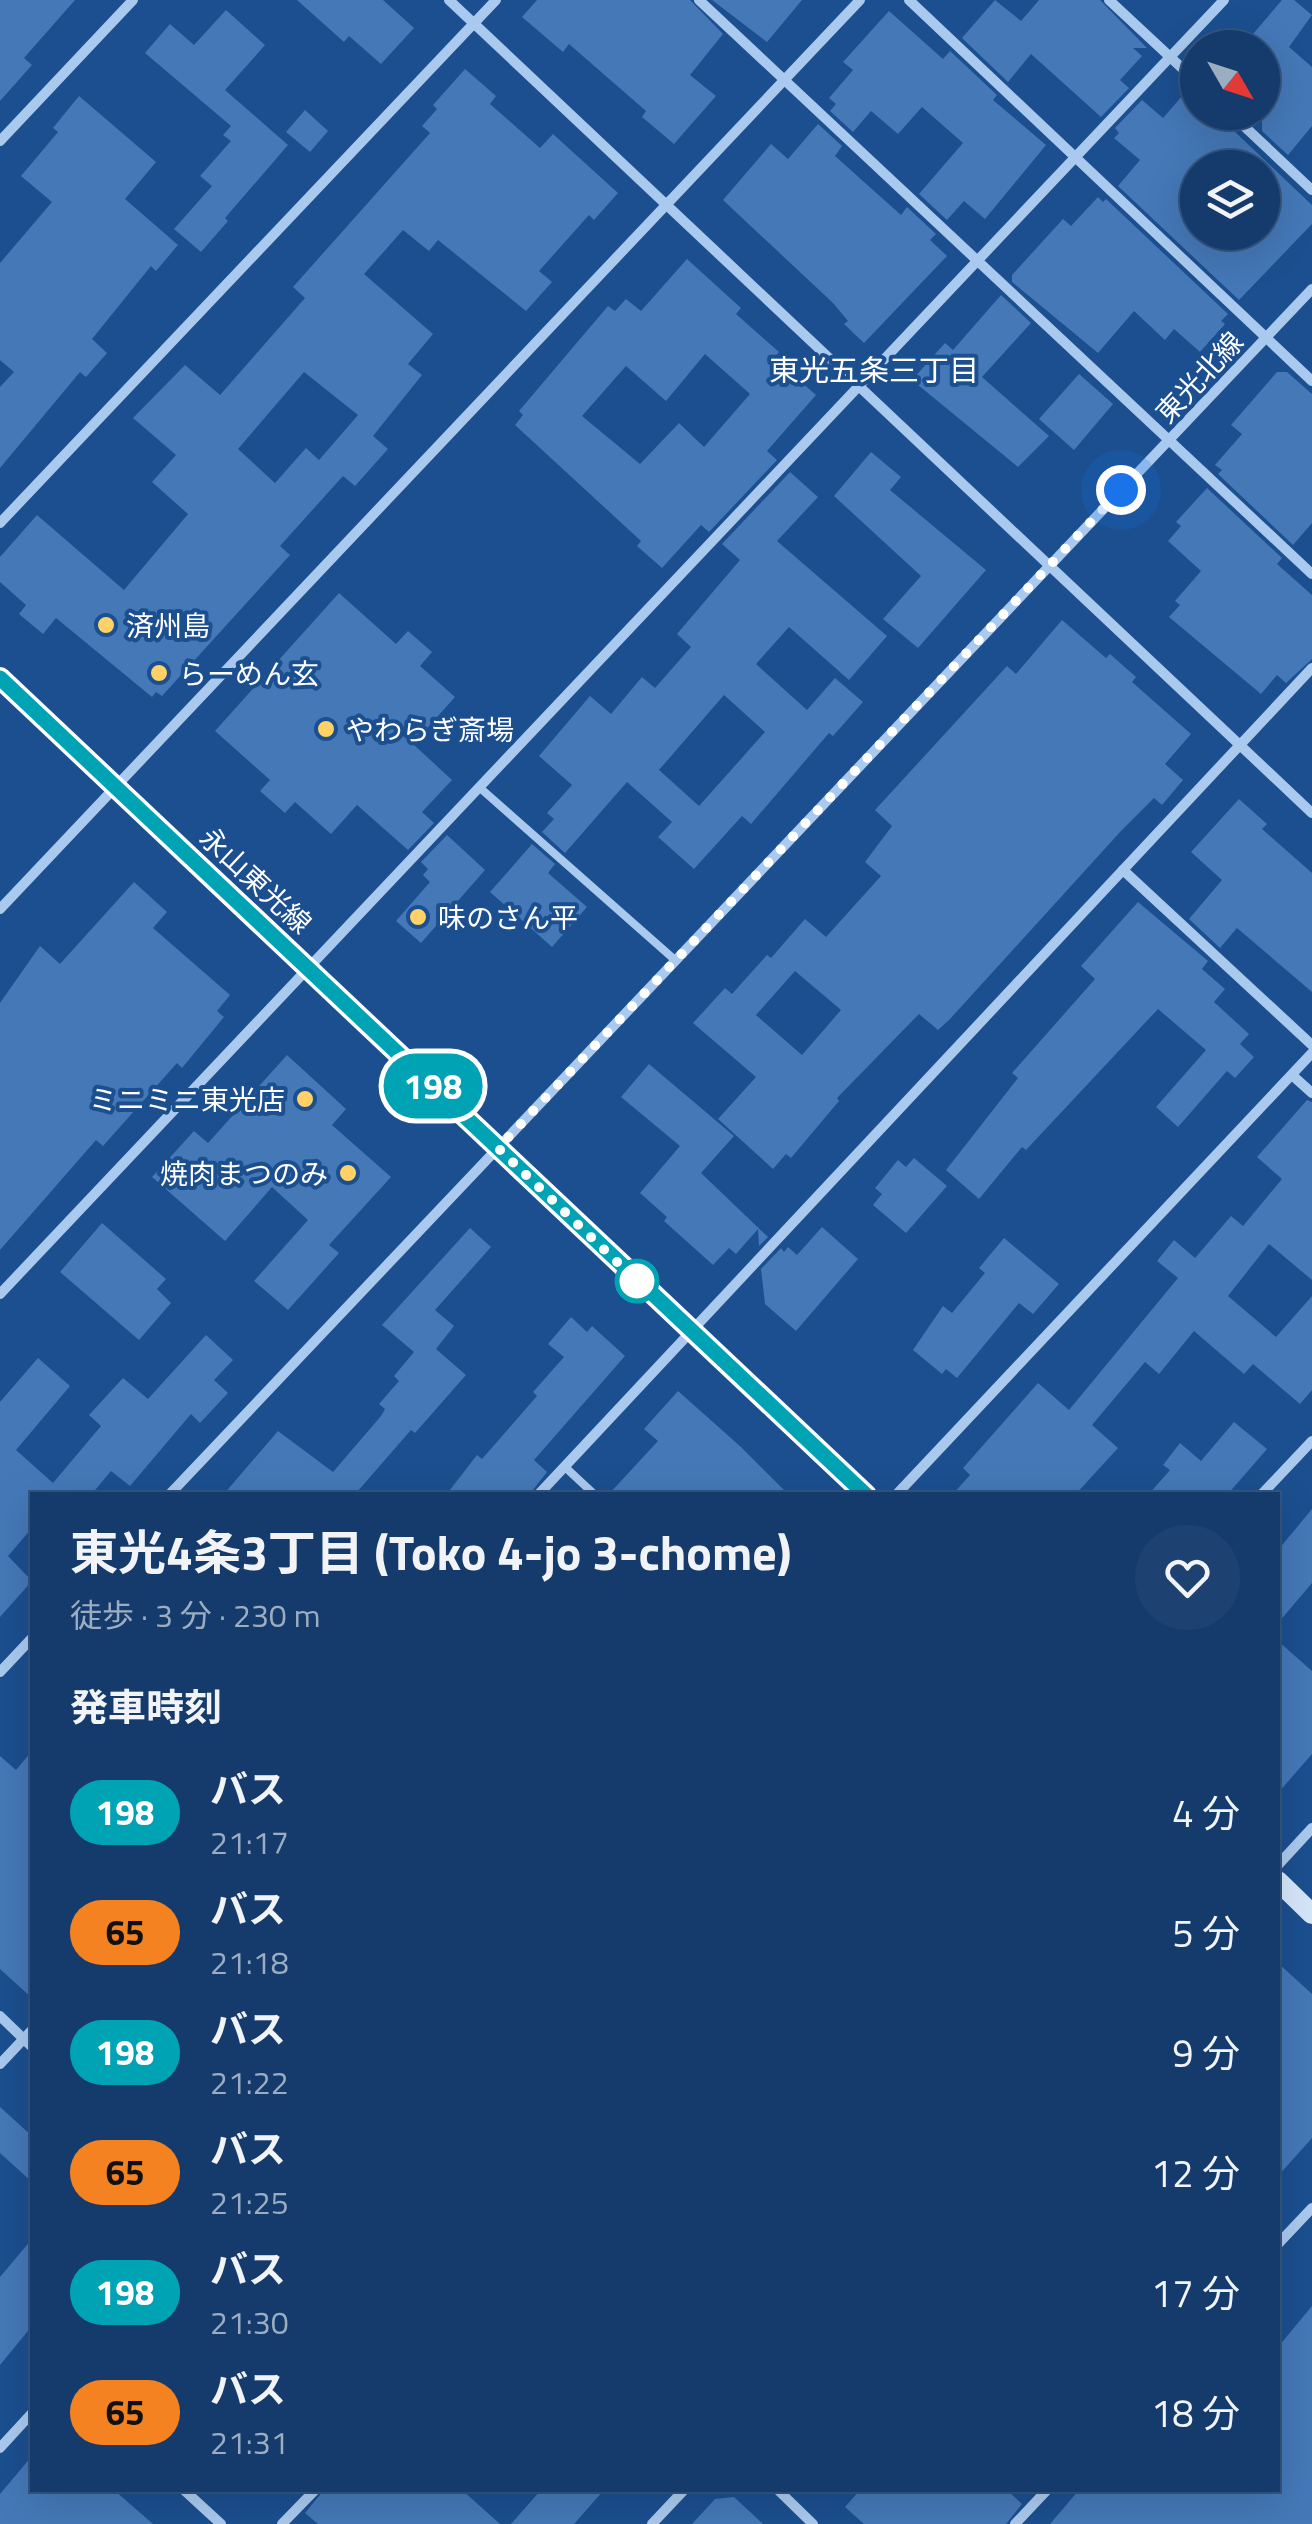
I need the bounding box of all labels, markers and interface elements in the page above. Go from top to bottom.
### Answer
north arrow [1180,30,1280,130]
map controls [1180,30,1280,250]
button: layers [1180,150,1280,250]
street label: 東光北線 [1145,321,1253,433]
district label: 東光五条三丁目 [769,347,979,393]
your location [1096,465,1146,515]
place label: 済州島 [126,604,210,647]
marker: 済州島 [95,614,117,636]
place label: らーめん玄 [179,652,319,695]
marker: らーめん玄 [148,662,170,684]
place label: やわらぎ斎場 [346,708,514,751]
marker: やわらぎ斎場 [315,718,337,740]
street label: 永山東光線 [190,817,322,943]
place label: 味のさん平 [438,896,578,939]
marker: 味のさん平 [407,906,429,928]
line badge: 198 [376,1054,490,1118]
text: 198 [404,1059,462,1113]
place label: ミニミニ東光店 [89,1078,285,1121]
marker: ミニミニ東光店 [294,1088,316,1110]
place label: 焼肉まつのみ [160,1152,328,1195]
marker: 焼肉まつのみ [337,1162,359,1184]
unlabelled marker [616,1260,658,1302]
text: 東光4条3丁目 (Toko 4-jo 3-chome) [70,1516,791,1589]
button: heart [1135,1525,1240,1630]
text: 徒歩 · 3 分 · 230 m [70,1591,321,1639]
text: 発車時刻 [70,1678,222,1736]
text: バス [210,1760,286,1818]
text: 4 分 [1172,1784,1240,1842]
text: 198 [96,1785,154,1839]
text: 21:17 [210,1818,289,1866]
text: バス [210,1880,286,1938]
text: 5 分 [1172,1904,1240,1962]
text: 65 [105,1905,145,1959]
text: 21:18 [210,1938,289,1986]
text: バス [210,2000,286,2058]
text: 9 分 [1172,2024,1240,2082]
text: 198 [96,2025,154,2079]
text: 21:22 [210,2058,289,2106]
text: バス [210,2120,286,2178]
text: 12 分 [1151,2144,1240,2202]
text: 65 [105,2145,145,2199]
text: 21:25 [210,2178,289,2226]
text: バス [210,2240,286,2298]
text: 17 分 [1151,2264,1240,2322]
text: 198 [96,2265,154,2319]
text: 21:30 [210,2298,289,2346]
text: バス [210,2360,286,2418]
text: 18 分 [1151,2384,1240,2442]
text: 65 [105,2385,145,2439]
text: 21:31 [210,2418,289,2466]

